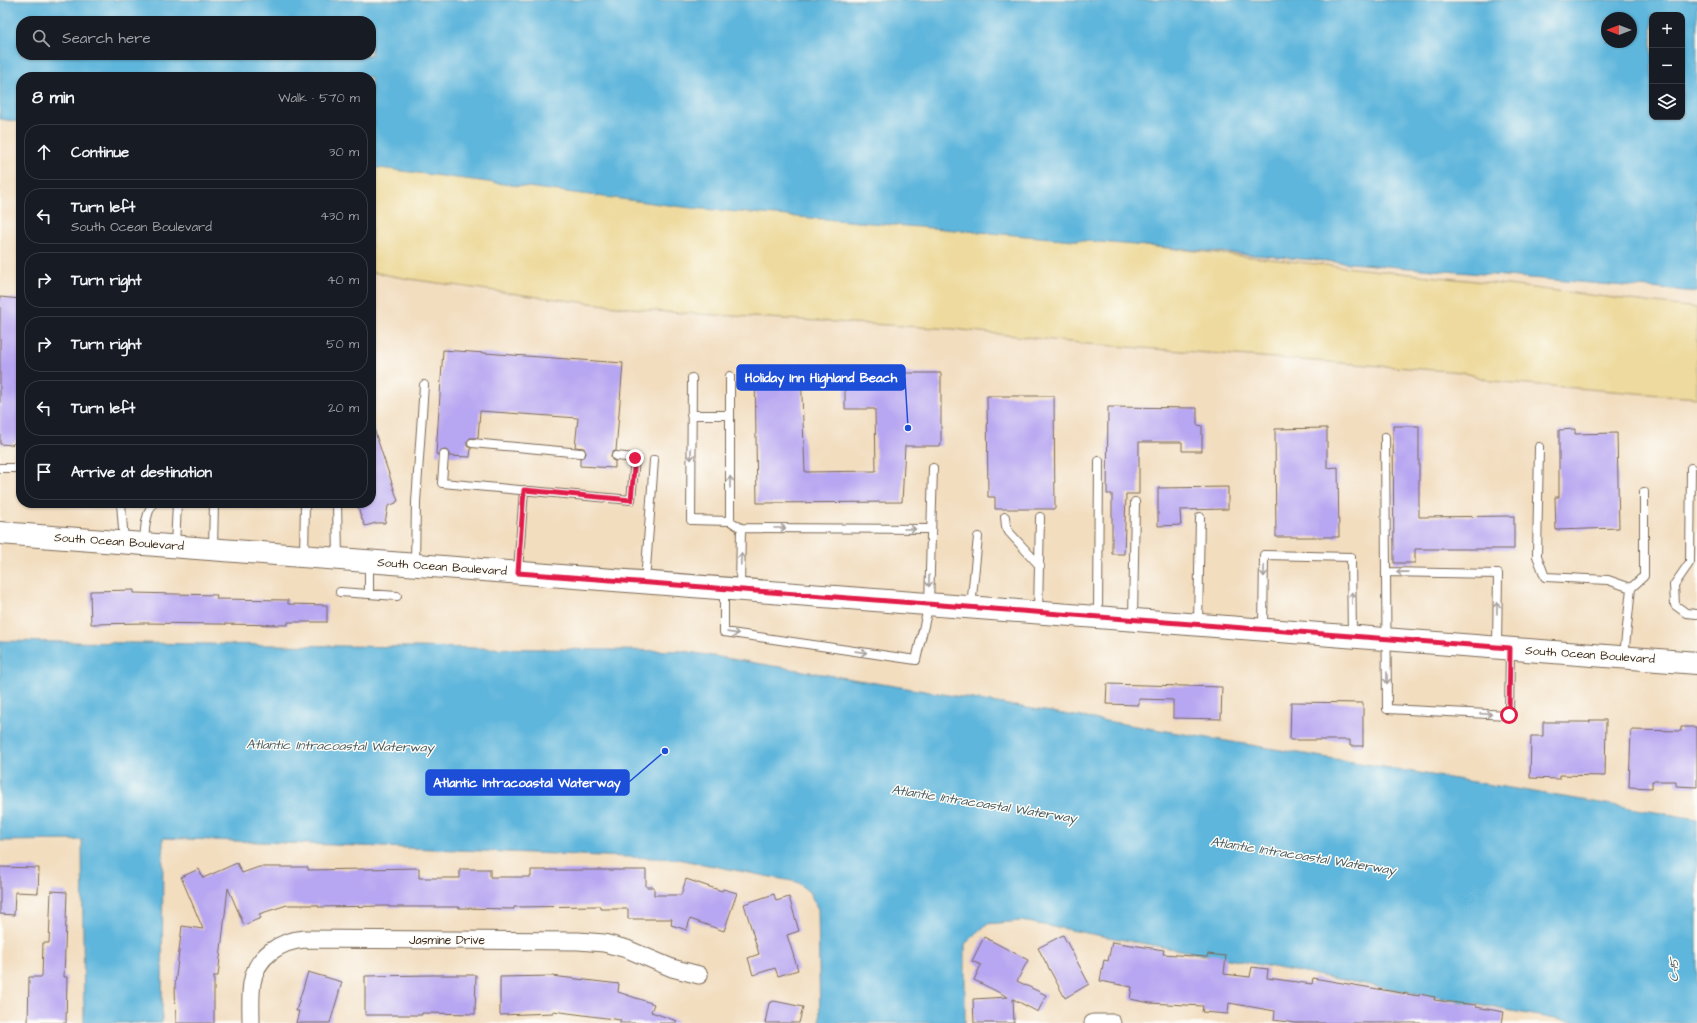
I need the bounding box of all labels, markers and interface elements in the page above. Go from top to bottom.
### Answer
north arrow [1601,12,1637,48]
map controls [1649,12,1685,120]
button: + [1649,12,1685,48]
search box [16,16,376,60]
icon: search [30,27,52,49]
text: Search here [62,28,151,49]
button: − [1649,48,1685,84]
button: layers [1649,84,1685,120]
text: 8 min [32,86,74,110]
text: Walk · 570 m [278,89,360,107]
icon: ahead [33,141,55,163]
text: Continue [71,142,129,163]
text: 30 m [329,143,359,161]
text: Turn left [71,197,135,218]
icon: left [33,205,55,227]
text: 430 m [320,207,359,225]
text: South Ocean Boulevard [71,218,212,236]
icon: right [33,269,55,291]
text: Turn right [71,270,142,291]
text: 40 m [327,271,359,289]
icon: right [33,333,55,355]
text: Turn right [71,334,142,355]
text: 50 m [326,335,359,353]
callout: Holiday Inn Highland Beach [737,365,905,390]
text: Holiday Inn Highland Beach [745,369,898,389]
icon: left [33,397,55,419]
text: Turn left [71,398,135,419]
text: 20 m [328,399,359,417]
one-way arrow [687,447,695,460]
route end [626,449,644,467]
icon: arrive [33,461,55,483]
text: Arrive at destination [71,462,212,483]
one-way arrow [726,476,734,489]
one-way arrow [773,524,786,532]
one-way arrow [903,525,916,533]
street label: South Ocean Boulevard [54,529,184,555]
one-way arrow [738,553,745,566]
street label: South Ocean Boulevard [377,554,507,580]
one-way arrow [1260,564,1267,577]
one-way arrow [1396,568,1409,576]
one-way arrow [925,574,933,587]
one-way arrow [1348,592,1356,605]
one-way arrow [1493,602,1501,615]
one-way arrow [726,629,739,637]
street label: South Ocean Boulevard [1525,642,1655,668]
one-way arrow [854,648,867,656]
one-way arrow [1383,671,1391,684]
route start [1500,706,1518,724]
one-way arrow [1479,710,1492,717]
water label: Atlantic Intracoastal Waterway [246,735,436,758]
callout: Atlantic Intracoastal Waterway [426,770,629,795]
text: Atlantic Intracoastal Waterway [433,774,621,793]
water label: Atlantic Intracoastal Waterway [890,780,1080,829]
water label: Atlantic Intracoastal Waterway [1209,832,1399,881]
street label: Jasmine Drive [409,932,485,949]
water label: C-15 [1665,956,1683,982]

